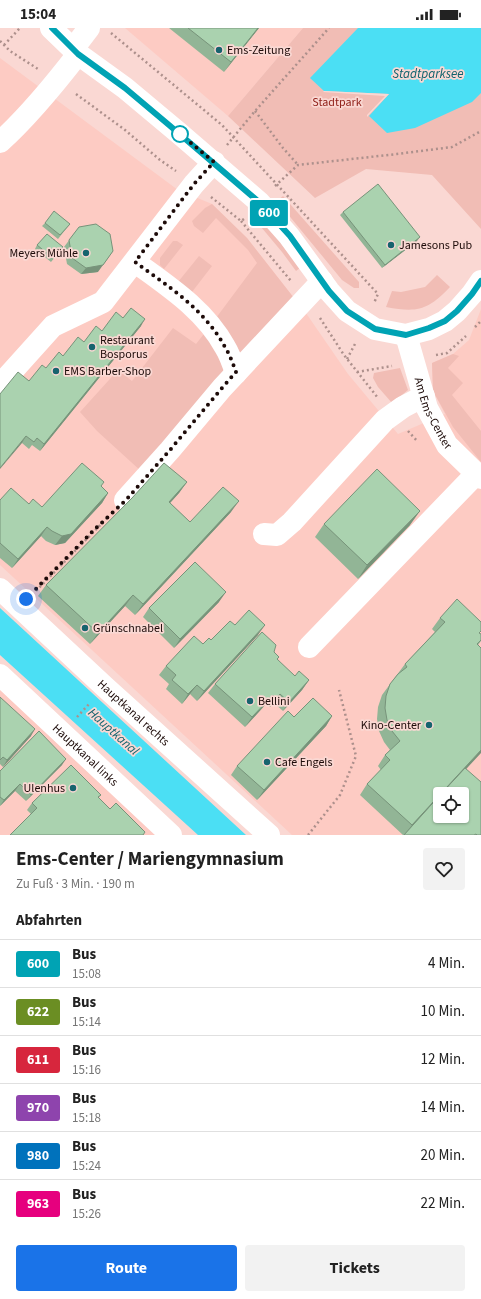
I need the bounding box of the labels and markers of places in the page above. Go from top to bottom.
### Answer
place label: Ems-Zeitung [227,42,290,59]
marker: Ems-Zeitung [214,45,224,55]
unlabelled marker [171,125,189,143]
place label: Jamesons Pub [399,237,473,254]
marker: Jamesons Pub [386,240,396,250]
place label: Meyers Mühle [9,245,78,262]
marker: Meyers Mühle [81,248,91,258]
place label: Restaurant Bosporus [100,332,154,363]
marker: Restaurant Bosporus [87,342,97,352]
place label: EMS Barber-Shop [64,363,152,380]
marker: EMS Barber-Shop [51,366,61,376]
place label: Grünschnabel [93,620,163,637]
marker: Grünschnabel [80,623,90,633]
place label: Bellini [258,693,290,710]
marker: Bellini [245,696,255,706]
place label: Kino-Center [361,717,422,734]
marker: Kino-Center [424,720,434,730]
place label: Cafe Engels [275,754,332,771]
marker: Cafe Engels [262,757,272,767]
place label: Ulenhus [24,780,65,797]
marker: Ulenhus [68,783,78,793]

